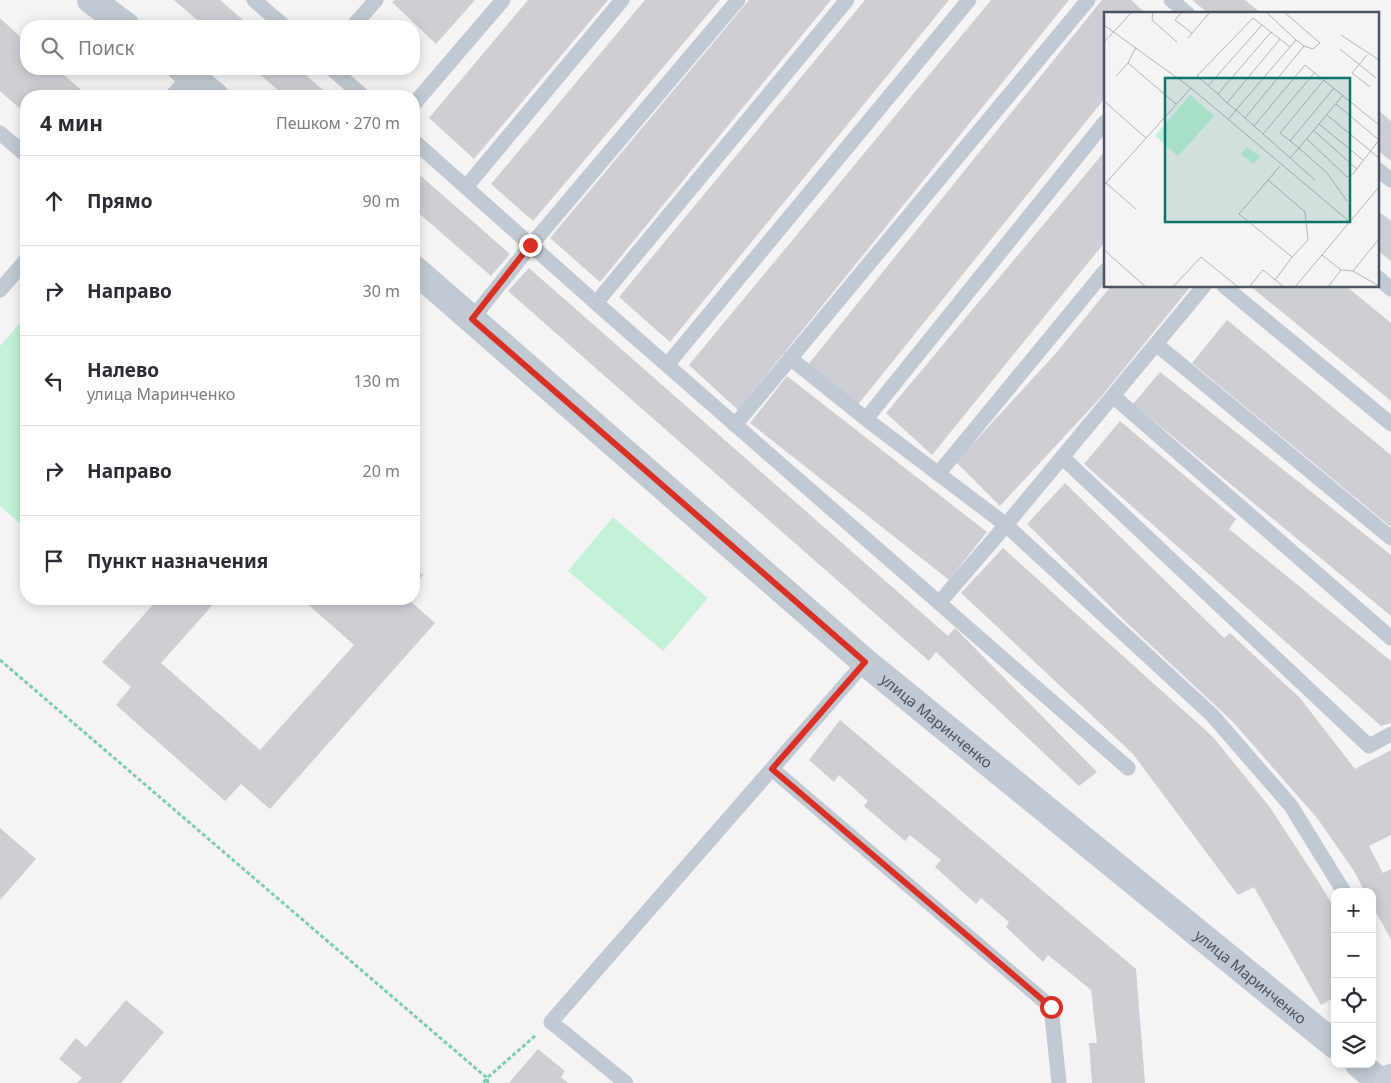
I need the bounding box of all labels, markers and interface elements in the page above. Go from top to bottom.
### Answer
inset map [1104,12,1378,288]
search box [20,20,420,75]
icon: search [38,34,66,62]
text: Поиск [78,35,134,61]
text: 4 мин [40,109,103,137]
text: Пешком · 270 m [276,112,400,134]
icon: ahead [40,187,68,215]
text: Прямо [87,188,153,214]
text: 90 m [363,190,400,212]
route end [519,234,542,257]
icon: right [40,277,68,305]
text: Направо [87,278,172,304]
text: 30 m [363,280,400,302]
text: Налево [87,357,159,383]
icon: left [40,367,68,395]
text: 130 m [353,370,400,392]
text: улица Маринченко [87,383,235,405]
icon: right [40,457,68,485]
text: Направо [87,458,172,484]
text: 20 m [363,460,400,482]
icon: arrive [40,547,68,575]
text: Пункт назначения [87,548,268,574]
street label: улица Маринченко [877,669,997,772]
map controls [1331,888,1376,1068]
button: + [1331,888,1376,933]
street label: улица Маринченко [1191,925,1311,1028]
button: − [1331,933,1376,978]
button: locate [1331,978,1376,1023]
route start [1040,996,1063,1019]
button: layers [1331,1023,1376,1068]

